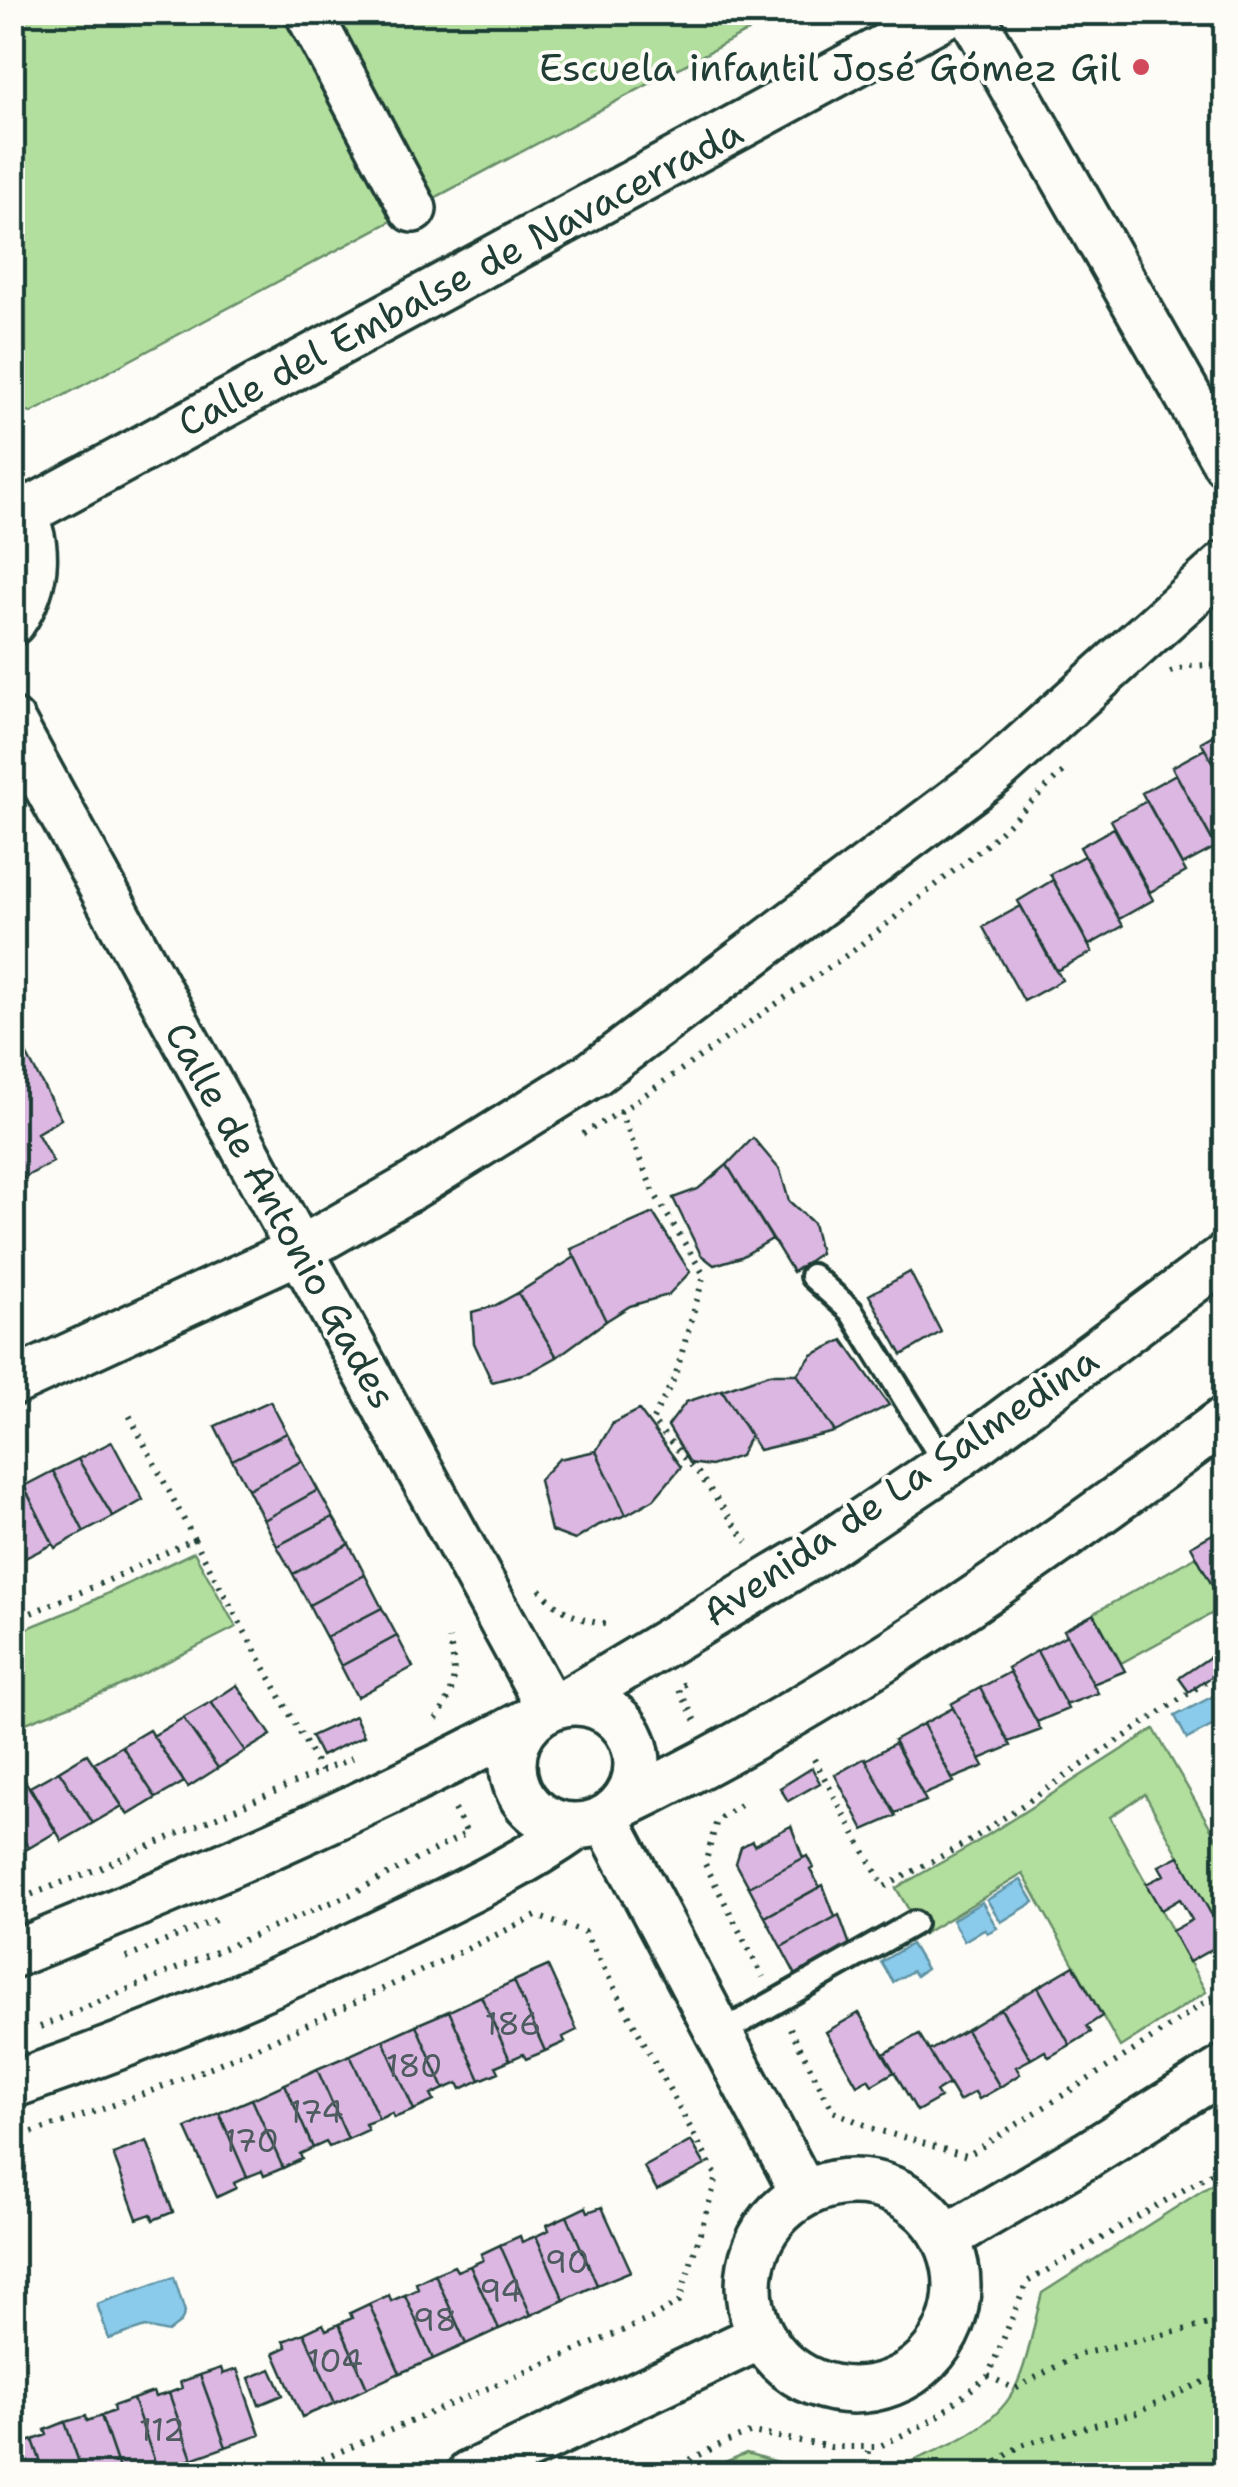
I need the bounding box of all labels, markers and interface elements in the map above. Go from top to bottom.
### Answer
place label: Escuela infantil José Gómez Gil [539,42,1122,93]
marker: Escuela infantil José Gómez Gil [1130,56,1152,78]
street label: Calle del Embalse de Navacerrada [169,106,752,448]
street label: Calle de Antonio Gades [153,1013,409,1417]
street label: Avenida de La Salmedina [692,1334,1108,1638]
house number: 186 [485,2002,541,2045]
house number: 180 [385,2044,443,2087]
house number: 174 [288,2090,344,2133]
house number: 170 [223,2119,279,2162]
house number: 90 [545,2240,589,2283]
house number: 94 [479,2269,523,2312]
house number: 98 [413,2298,457,2341]
house number: 104 [307,2339,363,2382]
house number: 112 [139,2408,185,2451]

